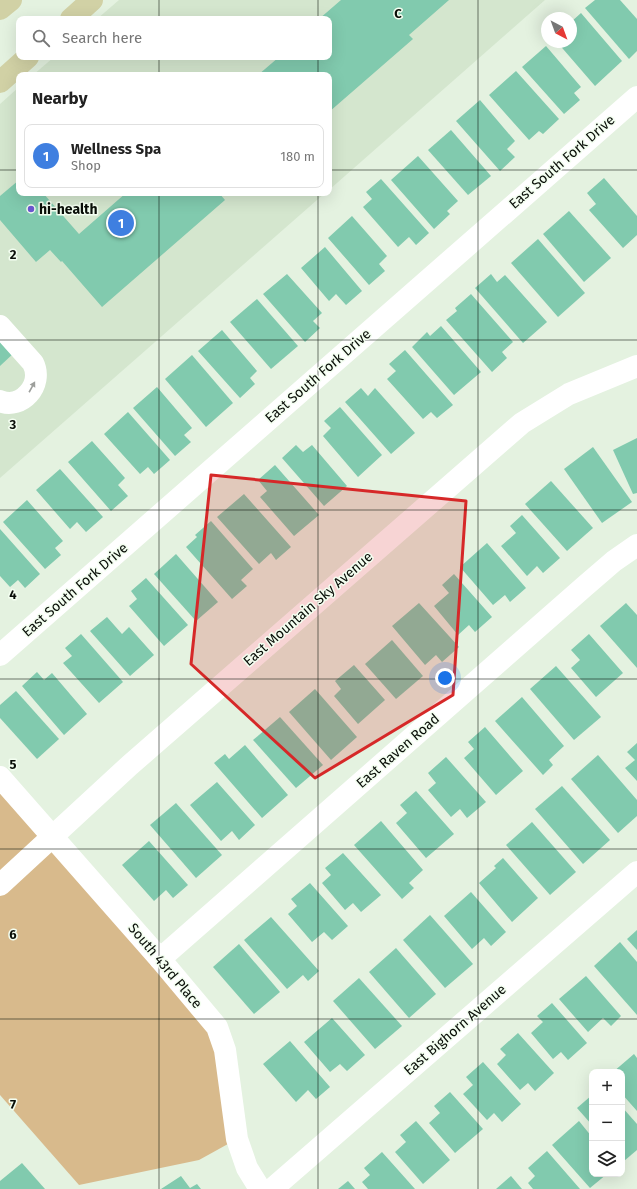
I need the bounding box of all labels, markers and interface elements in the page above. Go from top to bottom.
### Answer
text: C [394,6,402,21]
north arrow [541,12,577,48]
search box [16,16,332,60]
icon: search [30,27,52,49]
text: Search here [62,29,142,47]
text: Nearby [32,88,87,109]
street label: East South Fork Drive [506,111,618,213]
text: Wellness Spa [71,140,161,158]
text: 1 [43,149,49,164]
text: 180 m [280,149,315,164]
text: Shop [71,158,101,173]
place label: hi-health [39,201,98,218]
marker: hi-health [26,204,36,214]
pin: 1 [108,208,134,238]
text: 2 [10,247,17,262]
street label: East South Fork Drive [262,325,374,427]
one-way arrow [29,381,35,393]
text: 3 [9,417,17,432]
street label: East South Fork Drive [19,539,131,641]
street label: East Mountain Sky Avenue [240,548,376,670]
text: 4 [9,587,17,602]
your location [435,668,455,688]
street label: East Raven Road [353,710,443,792]
text: 5 [10,757,17,772]
street label: South 43rd Place [124,920,206,1012]
text: 6 [9,927,17,942]
street label: East Bighorn Avenue [400,981,510,1079]
map controls [589,1069,625,1177]
button: + [589,1069,625,1105]
text: 7 [10,1097,16,1112]
button: − [589,1105,625,1141]
button: layers [589,1141,625,1177]

